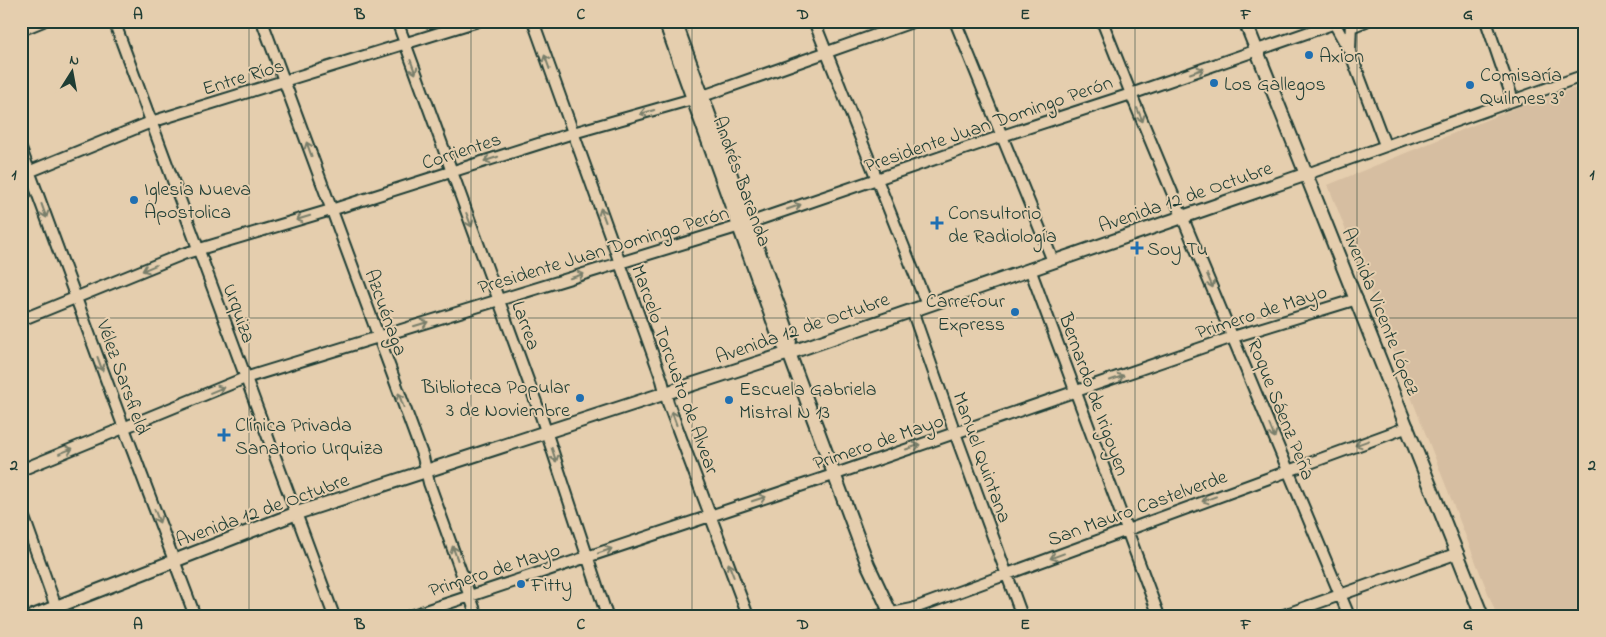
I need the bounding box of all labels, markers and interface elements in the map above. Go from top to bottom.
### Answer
text: A [133,3,143,27]
text: B [354,3,366,27]
text: C [577,3,586,27]
text: D [796,3,809,27]
text: E [1020,3,1030,27]
text: F [1240,3,1252,27]
text: G [1463,3,1473,27]
place label: Axion [1319,43,1364,72]
north arrow [48,48,98,98]
marker: Axion [1303,49,1315,61]
text: N [68,50,81,72]
street label: Entre Ríos [199,52,288,105]
one-way arrow [542,55,552,71]
one-way arrow [409,59,418,74]
place label: Comisaría Quilmes 3° [1480,62,1564,114]
one-way arrow [1189,66,1204,75]
street label: Presidente Juan Domingo Perón [861,69,1117,183]
place label: Los Gallegos [1224,71,1326,101]
marker: Los Gallegos [1208,77,1220,89]
marker: Comisaría Quilmes 3° [1464,79,1476,91]
one-way arrow [639,107,655,117]
one-way arrow [1135,107,1145,122]
street label: Andrés Baranda [704,113,778,251]
street label: Corrientes [418,126,505,179]
one-way arrow [304,142,313,157]
one-way arrow [484,155,500,165]
street label: Avenida 12 de Octubre [1095,155,1277,242]
text: 1 [11,163,17,187]
text: 1 [1589,163,1595,187]
place label: Iglesia Nueva Apostolica [144,176,251,228]
marker: Iglesia Nueva Apostolica [128,194,140,206]
street label: Presidente Juan Domingo Perón [475,199,733,304]
place label: Consultorio de Radiología [948,200,1057,253]
one-way arrow [786,202,802,211]
one-way arrow [40,203,49,219]
one-way arrow [598,208,607,224]
one-way arrow [465,212,474,227]
one-way arrow [295,214,311,224]
marker: Consultorio de Radiología [930,216,944,230]
street label: Avenida Vicente López [1333,224,1427,401]
place label: Soy Tu [1147,236,1208,265]
marker: Soy Tu [1131,242,1143,254]
street label: Marcelo Torcuato de Alvear [622,261,725,480]
one-way arrow [142,264,157,274]
street label: Azcuénaga [355,265,414,361]
one-way arrow [568,271,584,280]
one-way arrow [1205,273,1215,288]
street label: Primero de Mayo [1192,278,1331,348]
street label: Urquiza [214,280,262,348]
street label: Avenida 12 de Octubre [712,286,894,373]
place label: Carrefour Express [926,288,1006,340]
street label: Larrea [502,297,547,354]
marker: Carrefour Express [1009,306,1021,318]
street label: Bernardo de Irigoyen [1048,309,1136,481]
street label: Vélez Sarsfield [87,315,156,439]
one-way arrow [413,318,429,328]
street label: Roque Sáenz Peña [1238,335,1321,485]
one-way arrow [96,356,105,371]
one-way arrow [1109,373,1124,382]
place label: Biblioteca Popular 3 de Noviembre [421,374,571,426]
place label: Escuela Gabriela Mistral N 13 [739,376,877,428]
one-way arrow [209,385,224,394]
street label: Manuel Quintana [944,388,1018,527]
marker: Biblioteca Popular 3 de Noviembre [574,392,586,404]
one-way arrow [396,393,405,408]
marker: Escuela Gabriela Mistral N 13 [723,394,735,406]
street label: Primero de Mayo [810,407,948,479]
one-way arrow [669,411,678,426]
place label: Clínica Privada Sanatorio Urquiza [235,412,383,464]
one-way arrow [1267,423,1277,438]
marker: Clínica Privada Sanatorio Urquiza [217,428,231,442]
one-way arrow [1355,439,1370,448]
one-way arrow [905,442,921,452]
one-way arrow [59,446,74,455]
one-way arrow [550,446,559,462]
text: 2 [9,454,18,478]
text: 2 [1587,454,1596,478]
street label: San Mauro Castelverde [1044,463,1232,555]
street label: Avenida 12 de Octubre [172,467,354,556]
one-way arrow [751,494,767,503]
one-way arrow [1202,495,1218,504]
one-way arrow [153,508,163,523]
street label: Primero de Mayo [425,536,564,606]
one-way arrow [450,546,459,562]
one-way arrow [597,546,613,555]
one-way arrow [1050,551,1065,561]
one-way arrow [726,563,735,578]
place label: Fitty [530,572,572,601]
marker: Fitty [515,578,527,590]
text: A [133,613,143,637]
text: B [354,613,366,637]
text: C [577,613,586,637]
text: D [796,613,809,637]
text: E [1020,613,1030,637]
text: F [1240,613,1252,637]
text: G [1463,613,1473,637]

